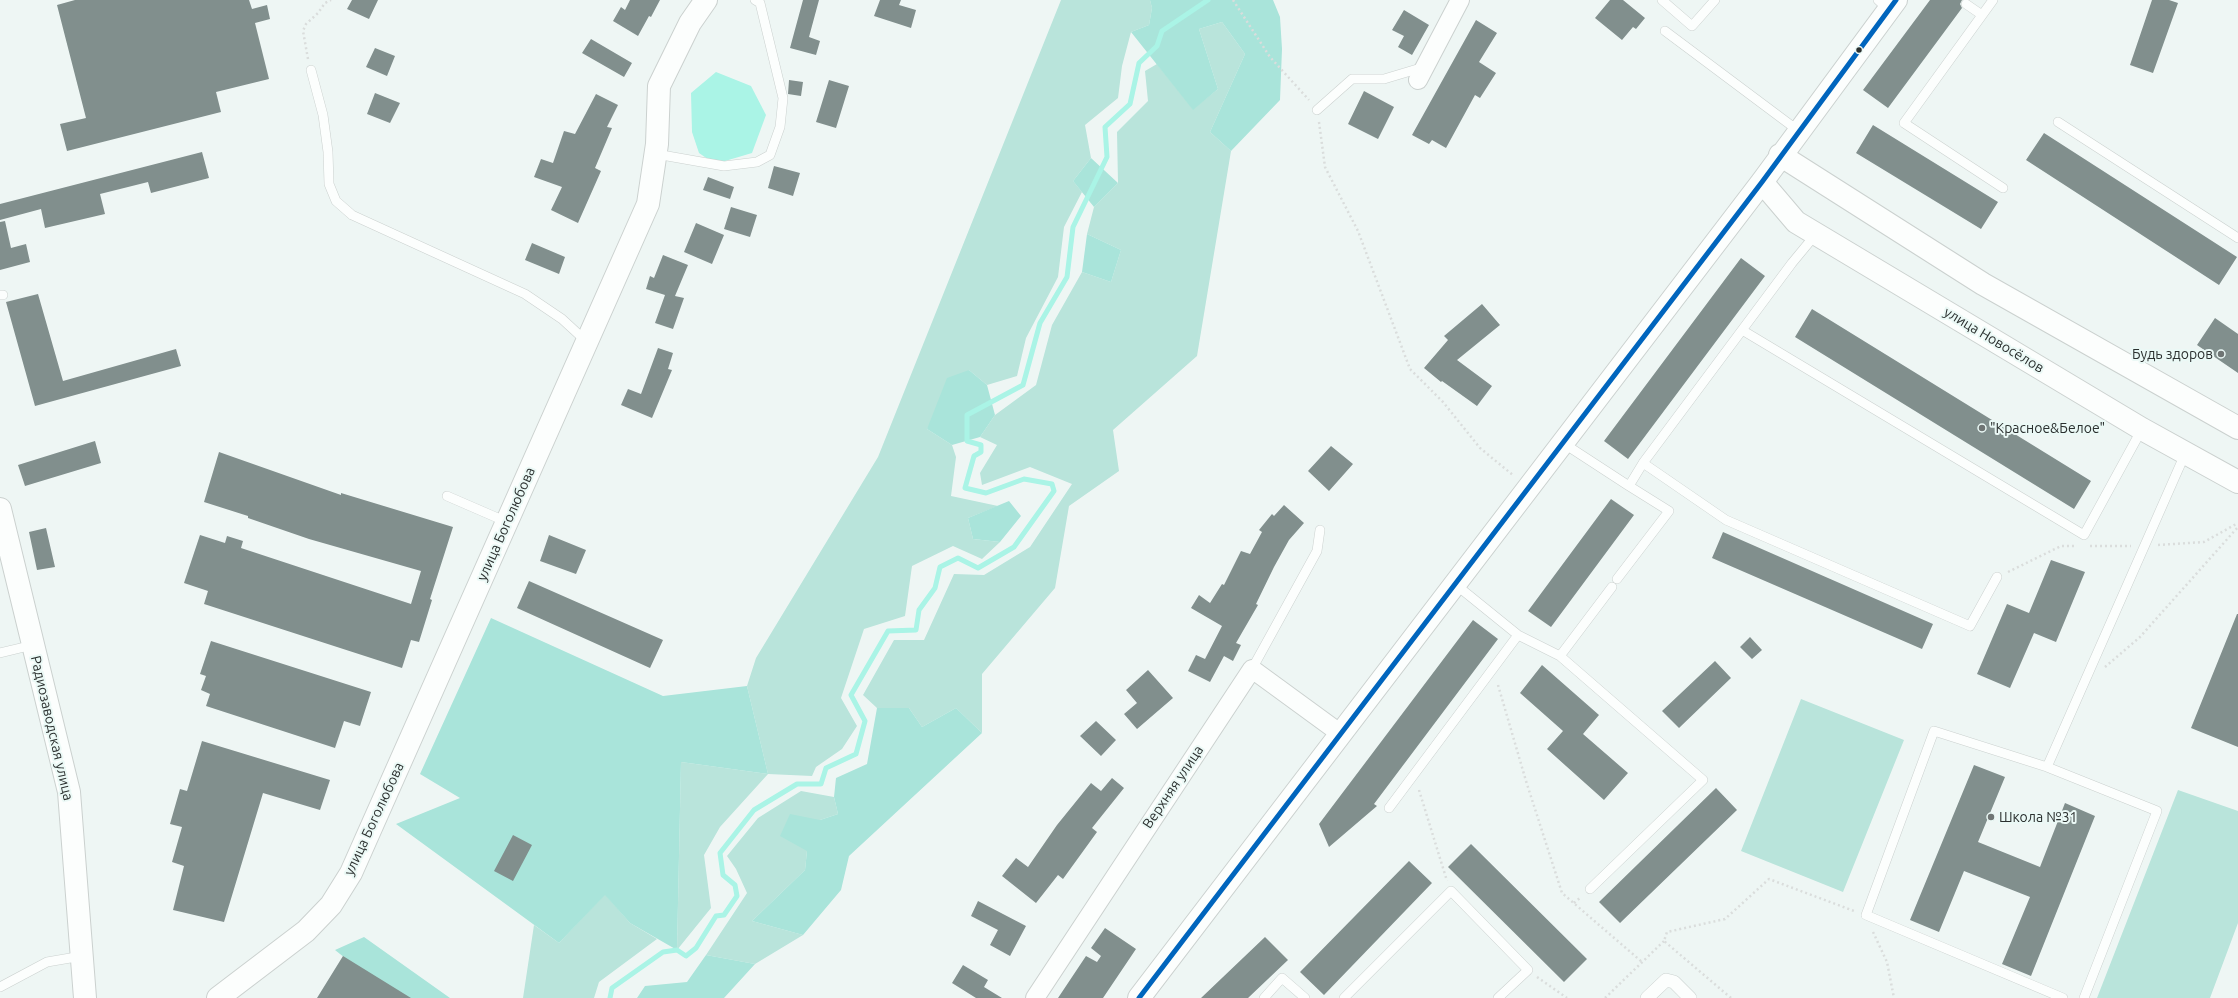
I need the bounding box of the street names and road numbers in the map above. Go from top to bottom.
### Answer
street label: улица Новосёлов [1941,304,2047,376]
street label: улица Боголюбова [473,465,539,583]
street label: Радиозаводская улица [27,654,77,802]
street label: Верхняя улица [1139,742,1207,832]
street label: улица Боголюбова [340,760,408,878]

